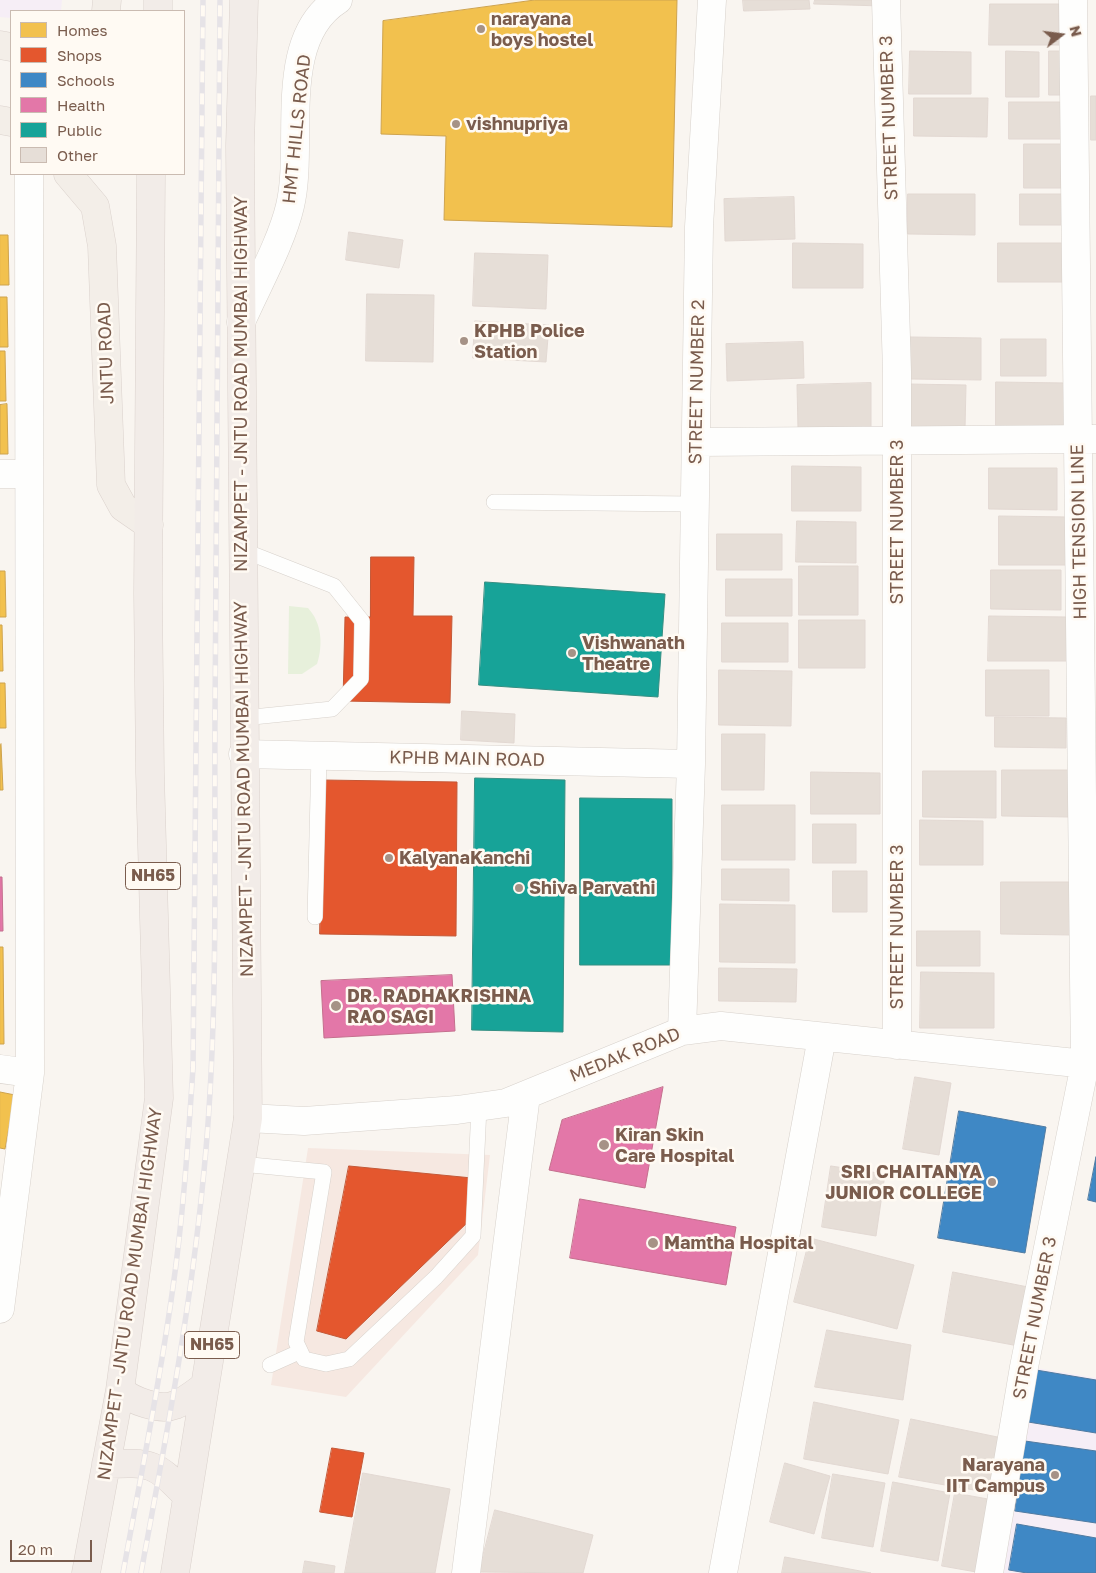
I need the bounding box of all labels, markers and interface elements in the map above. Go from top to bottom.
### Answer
place label: narayana boys hostel [491,8,593,50]
legend [10,10,185,175]
north arrow [1036,10,1086,60]
text: Homes [57,21,107,39]
marker: narayana boys hostel [475,23,487,35]
text: N [1066,24,1086,38]
street label: STREET NUMBER 3 [875,35,903,201]
text: Shops [57,46,102,64]
street label: HMT HILLS ROAD [278,53,316,205]
text: Schools [57,71,115,89]
text: Health [57,96,105,114]
place label: vishnupriya [466,113,568,135]
marker: vishnupriya [450,118,462,130]
text: Public [57,121,102,139]
text: Other [57,146,98,164]
street label: NIZAMPET - JNTU ROAD MUMBAI HIGHWAY [230,196,252,572]
street label: STREET NUMBER 2 [685,299,709,465]
street label: JNTU ROAD [93,301,119,405]
place label: KPHB Police Station [474,320,585,362]
marker: KPHB Police Station [458,335,470,347]
street label: STREET NUMBER 3 [886,439,908,605]
street label: HIGH TENSION LINE [1067,444,1091,620]
street label: NIZAMPET - JNTU ROAD MUMBAI HIGHWAY [230,601,258,977]
place label: Vishwanath Theatre [582,632,685,674]
marker: Vishwanath Theatre [566,647,578,659]
street label: KPHB MAIN ROAD [389,747,545,771]
street label: STREET NUMBER 3 [886,844,908,1010]
place label: KalyanaKanchi [399,847,530,869]
marker: KalyanaKanchi [383,852,395,864]
road number: NH65 [126,862,180,889]
place label: Shiva Parvathi [529,877,655,899]
marker: Shiva Parvathi [513,882,525,894]
place label: DR. RADHAKRISHNA RAO SAGI [347,985,531,1028]
marker: DR. RADHAKRISHNA RAO SAGI [329,999,343,1013]
street label: MEDAK ROAD [566,1023,684,1087]
street label: NIZAMPET - JNTU ROAD MUMBAI HIGHWAY [93,1106,167,1482]
place label: Kiran Skin Care Hospital [615,1124,734,1166]
marker: Kiran Skin Care Hospital [597,1138,611,1152]
place label: SRI CHAITANYA JUNIOR COLLEGE [825,1161,982,1204]
marker: SRI CHAITANYA JUNIOR COLLEGE [986,1176,998,1188]
place label: Mamtha Hospital [664,1232,813,1254]
street label: STREET NUMBER 3 [1009,1235,1061,1401]
marker: Mamtha Hospital [646,1236,660,1250]
road number: NH65 [184,1332,240,1358]
place label: Narayana IIT Campus [946,1454,1045,1496]
marker: Narayana IIT Campus [1049,1469,1061,1481]
scale bar [12,1530,95,1562]
text: 20 m [18,1540,53,1558]

